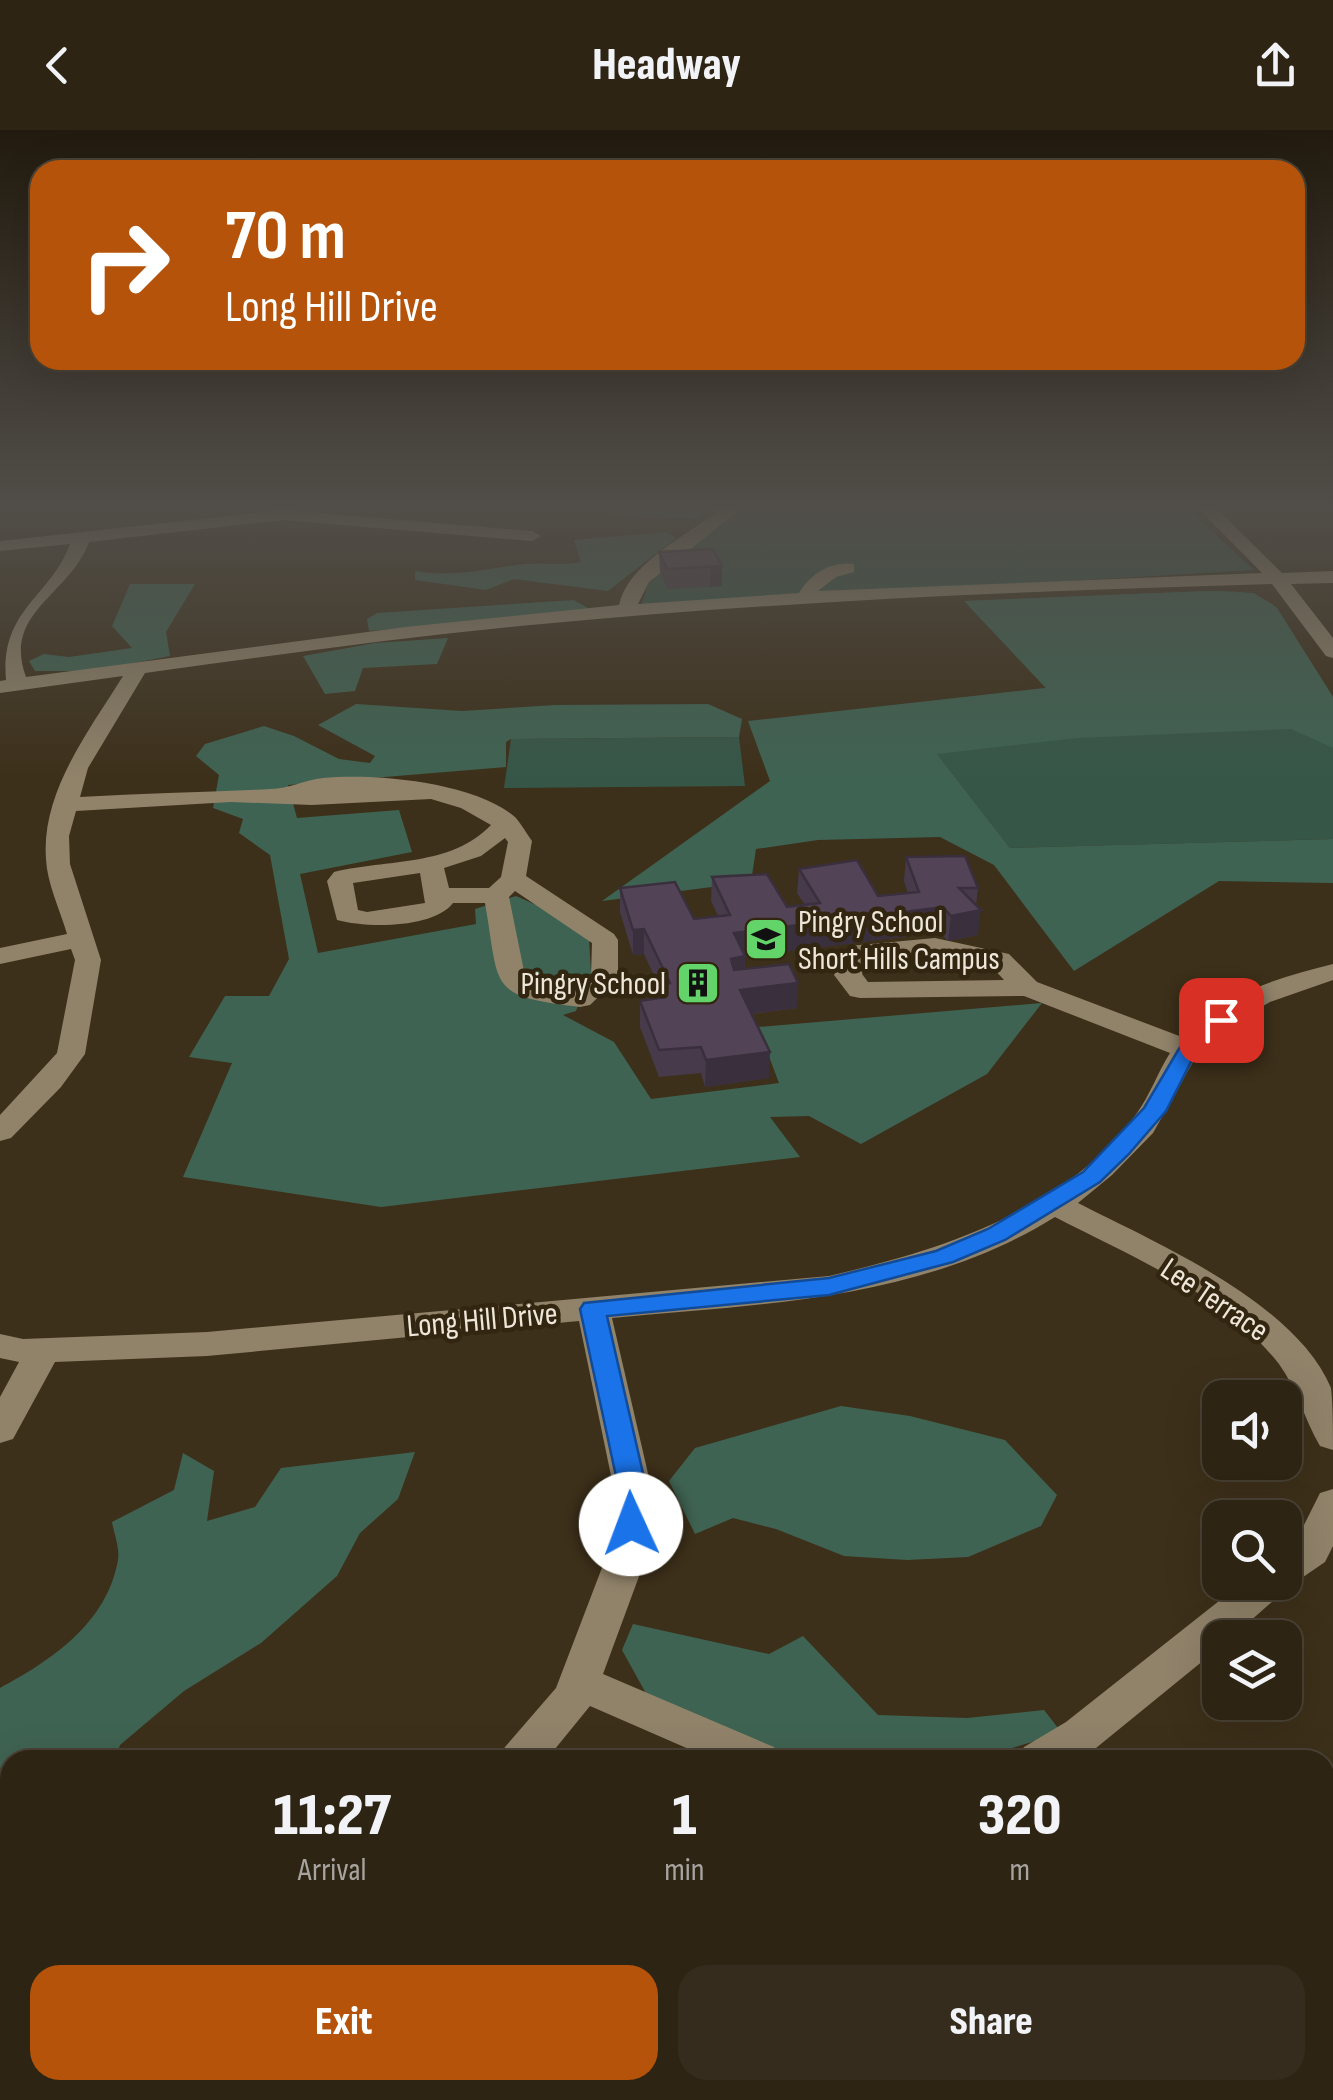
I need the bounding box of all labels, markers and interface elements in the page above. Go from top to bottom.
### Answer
icon: back [30,38,85,93]
text: Headway [592,38,741,93]
icon: share [1248,38,1303,93]
text: 70 m [225,195,346,279]
icon: right [60,200,190,330]
text: Long Hill Drive [225,280,438,335]
place label: Pingry School Short Hills Campus [798,903,1000,979]
school or university icon: Pingry School Short Hills Campus [743,916,789,962]
building icon: Pingry School [675,960,721,1006]
place label: Pingry School [520,965,666,1004]
pin [1179,978,1264,1063]
icon: arrive [1194,993,1249,1048]
street label: Lee Terrace [1153,1250,1276,1350]
street label: Long Hill Drive [405,1294,559,1347]
map controls [1202,1380,1302,1720]
button: sound [1202,1380,1302,1480]
position arrow [579,1472,683,1576]
button: search [1202,1500,1302,1600]
button: layers [1202,1620,1302,1720]
text: 11:27 [273,1780,391,1852]
text: 1 [672,1780,697,1852]
text: 320 [978,1780,1062,1852]
text: Arrival [298,1851,367,1890]
text: min [664,1851,704,1890]
text: m [1009,1851,1030,1890]
button: Exit [30,1965,658,2080]
button: Share [678,1965,1305,2080]

